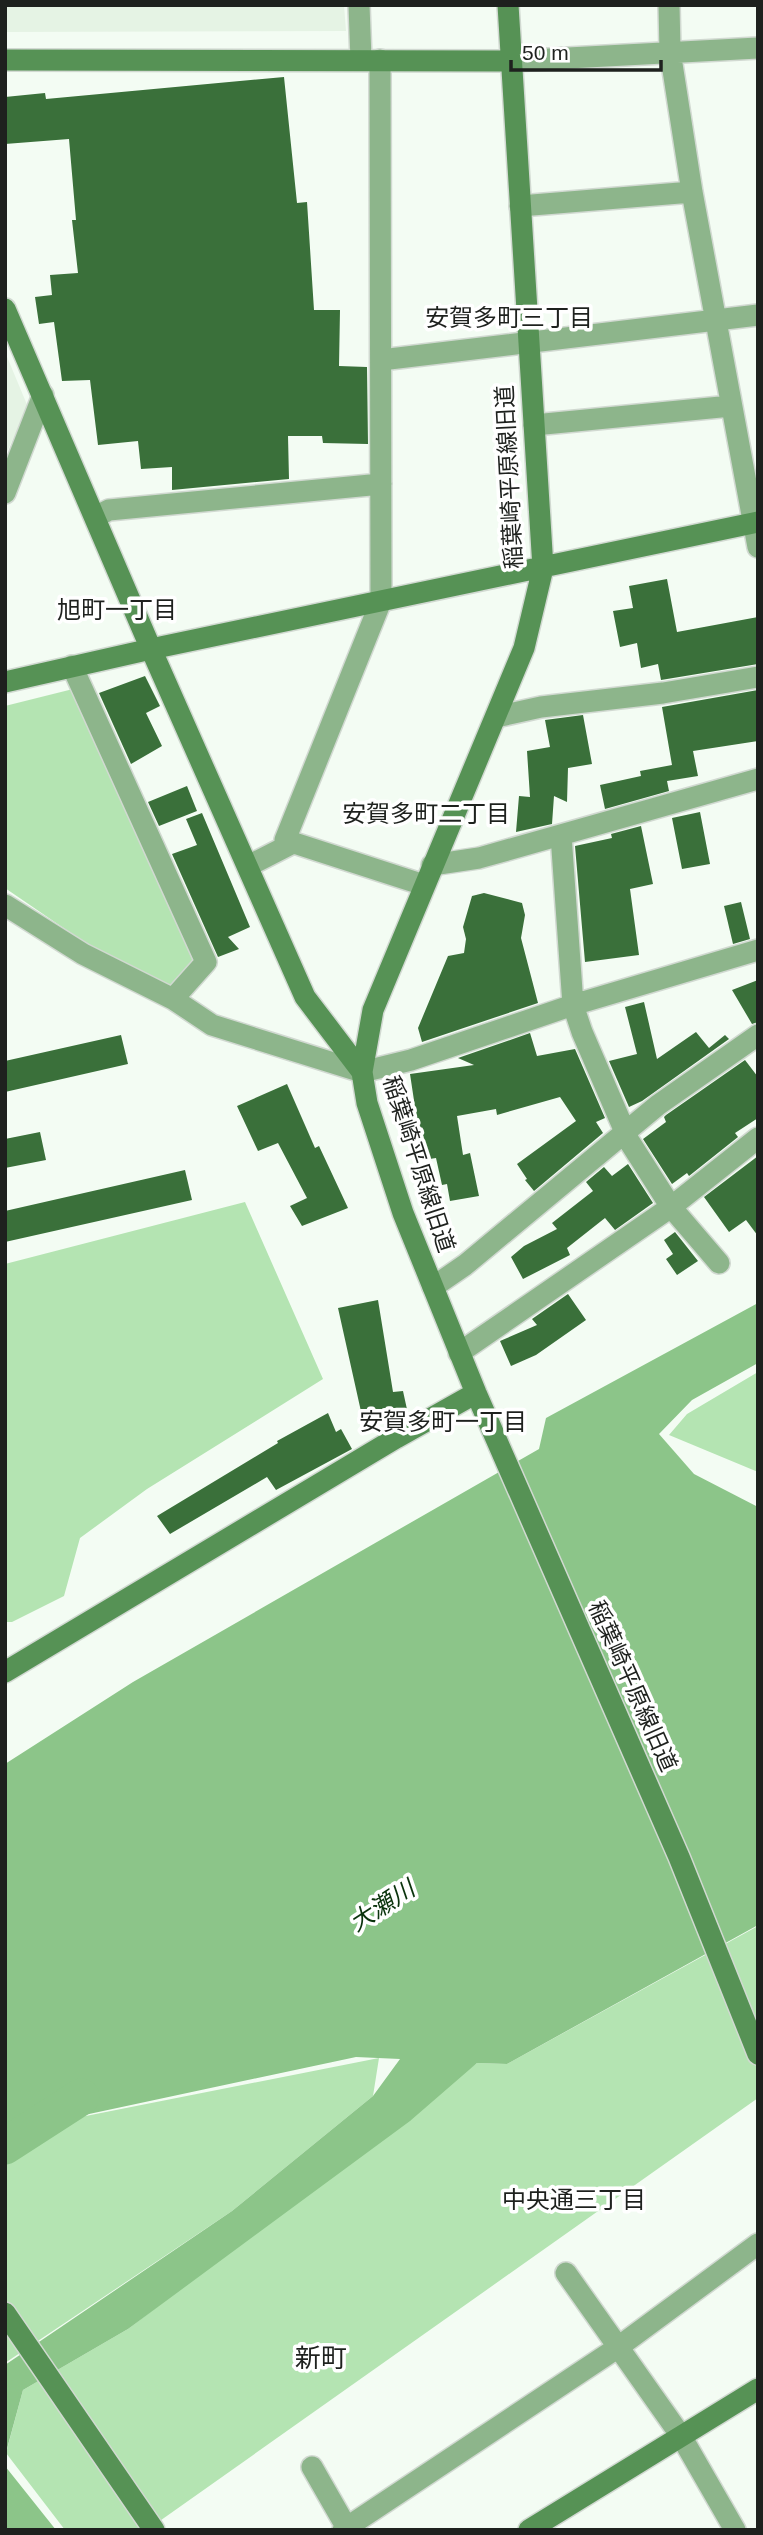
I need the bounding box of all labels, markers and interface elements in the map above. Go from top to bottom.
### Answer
scale bar [511,28,662,72]
text: 50 m [522,41,569,64]
district label: 安賀多町三丁目 [425,304,593,331]
street label: 稲葉崎平原線旧道 [491,384,527,570]
district label: 旭町一丁目 [57,596,177,623]
district label: 安賀多町二丁目 [342,800,510,827]
street label: 稲葉崎平原線旧道 [378,1072,460,1256]
district label: 安賀多町一丁目 [359,1408,527,1435]
street label: 稲葉崎平原線旧道 [584,1597,682,1775]
water label: 大瀬川 [344,1873,422,1937]
district label: 中央通三丁目 [502,2186,646,2213]
district label: 新町 [295,2343,347,2373]

